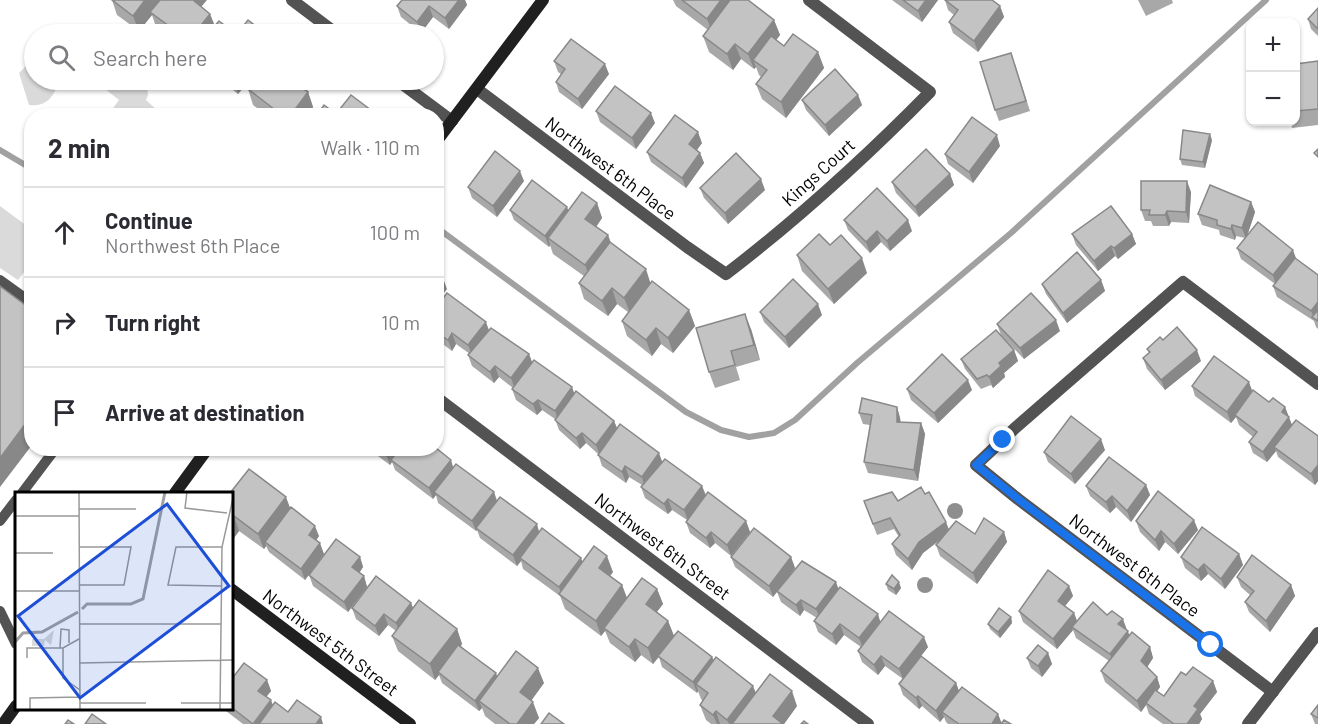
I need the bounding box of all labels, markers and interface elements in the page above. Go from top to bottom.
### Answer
map controls [1246,18,1300,126]
button: + [1246,18,1300,72]
search box [24,24,444,90]
icon: search [45,41,78,74]
text: Search here [93,44,207,70]
button: − [1246,72,1300,126]
street label: Northwest 6th Place [541,112,681,224]
text: 2 min [48,132,110,163]
street label: Kings Court [777,133,859,211]
text: Walk · 110 m [320,135,420,159]
text: Continue [105,207,193,233]
icon: ahead [48,216,81,249]
text: 100 m [370,220,420,244]
text: Northwest 6th Place [105,233,280,257]
icon: right [48,306,81,339]
text: Turn right [105,309,200,335]
text: 10 m [381,310,420,334]
icon: arrive [48,396,81,429]
text: Arrive at destination [105,399,304,425]
route end [989,426,1015,452]
street label: Northwest 6th Street [591,488,735,604]
inset map [15,492,232,709]
street label: Northwest 6th Place [1065,509,1205,621]
street label: Northwest 5th Street [259,584,403,700]
route start [1197,631,1223,657]

